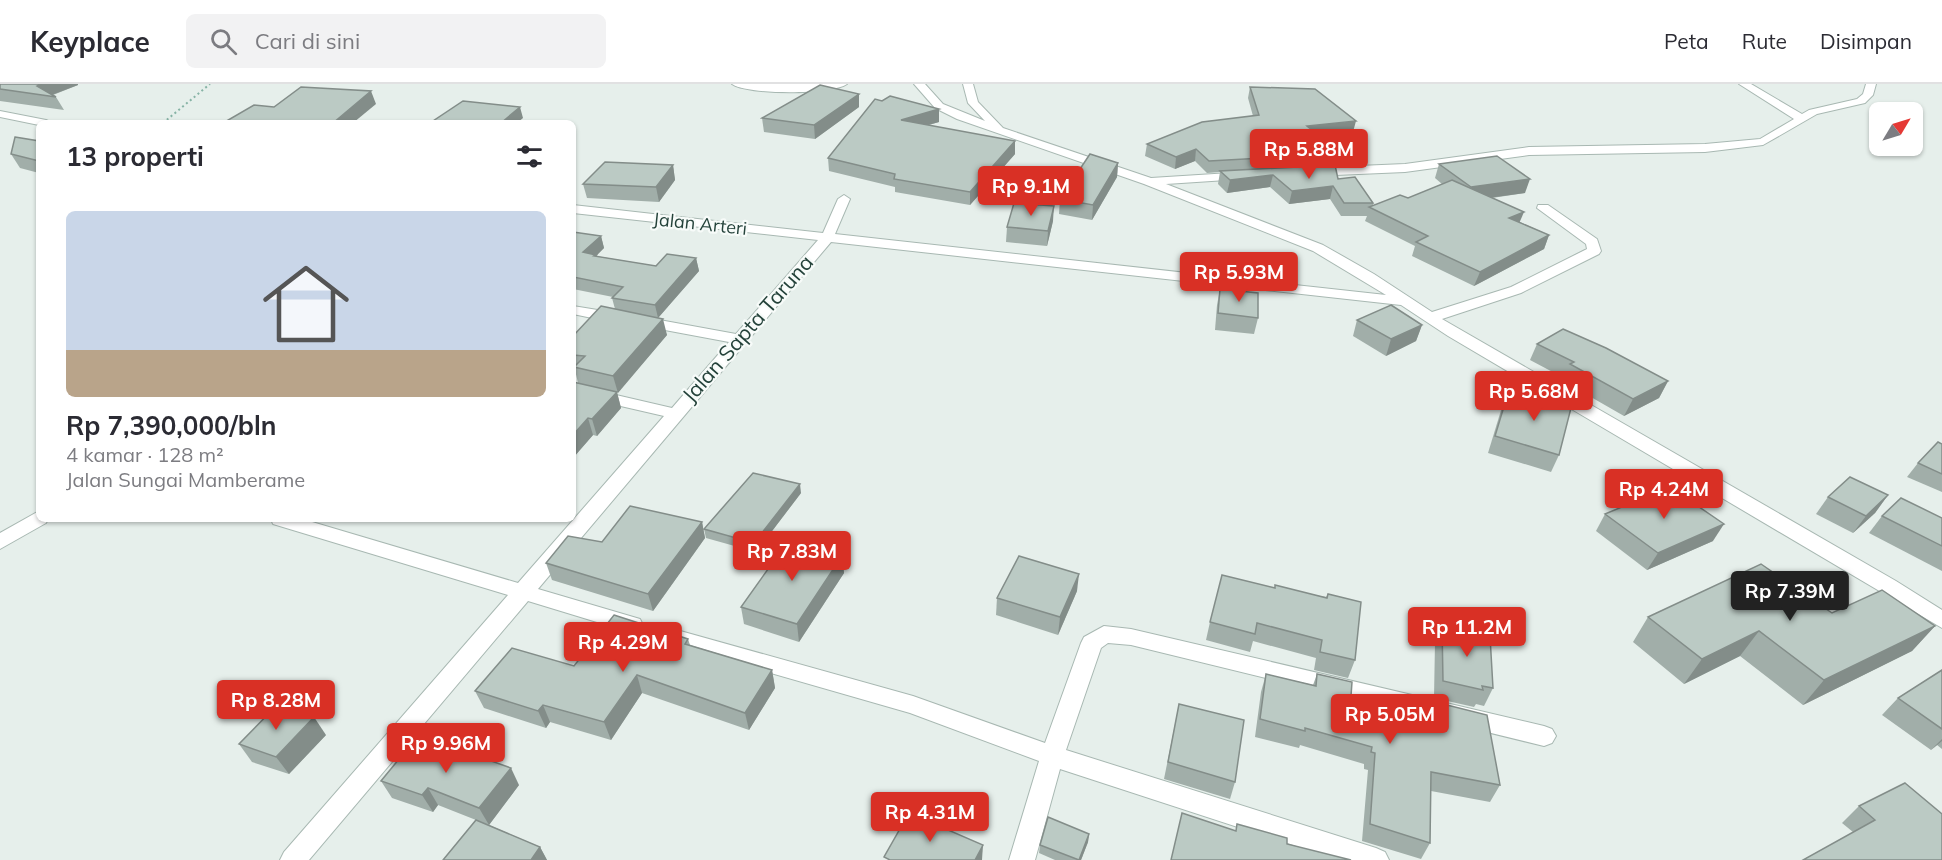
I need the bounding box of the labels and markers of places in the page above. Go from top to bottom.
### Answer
pin: Rp 5.88M [1247,129,1371,180]
pin: Rp 9.1M [976,166,1086,217]
pin: Rp 5.93M [1177,252,1301,303]
pin: Rp 5.68M [1472,371,1596,422]
pin: Rp 4.24M [1602,469,1726,520]
pin: Rp 7.83M [730,531,854,582]
pin: Rp 7.39M [1728,571,1852,622]
pin: Rp 11.2M [1405,607,1529,658]
pin: Rp 4.29M [561,622,685,673]
pin: Rp 8.28M [214,680,338,731]
pin: Rp 5.05M [1328,694,1452,745]
pin: Rp 9.96M [384,723,508,774]
pin: Rp 4.31M [868,792,992,843]

